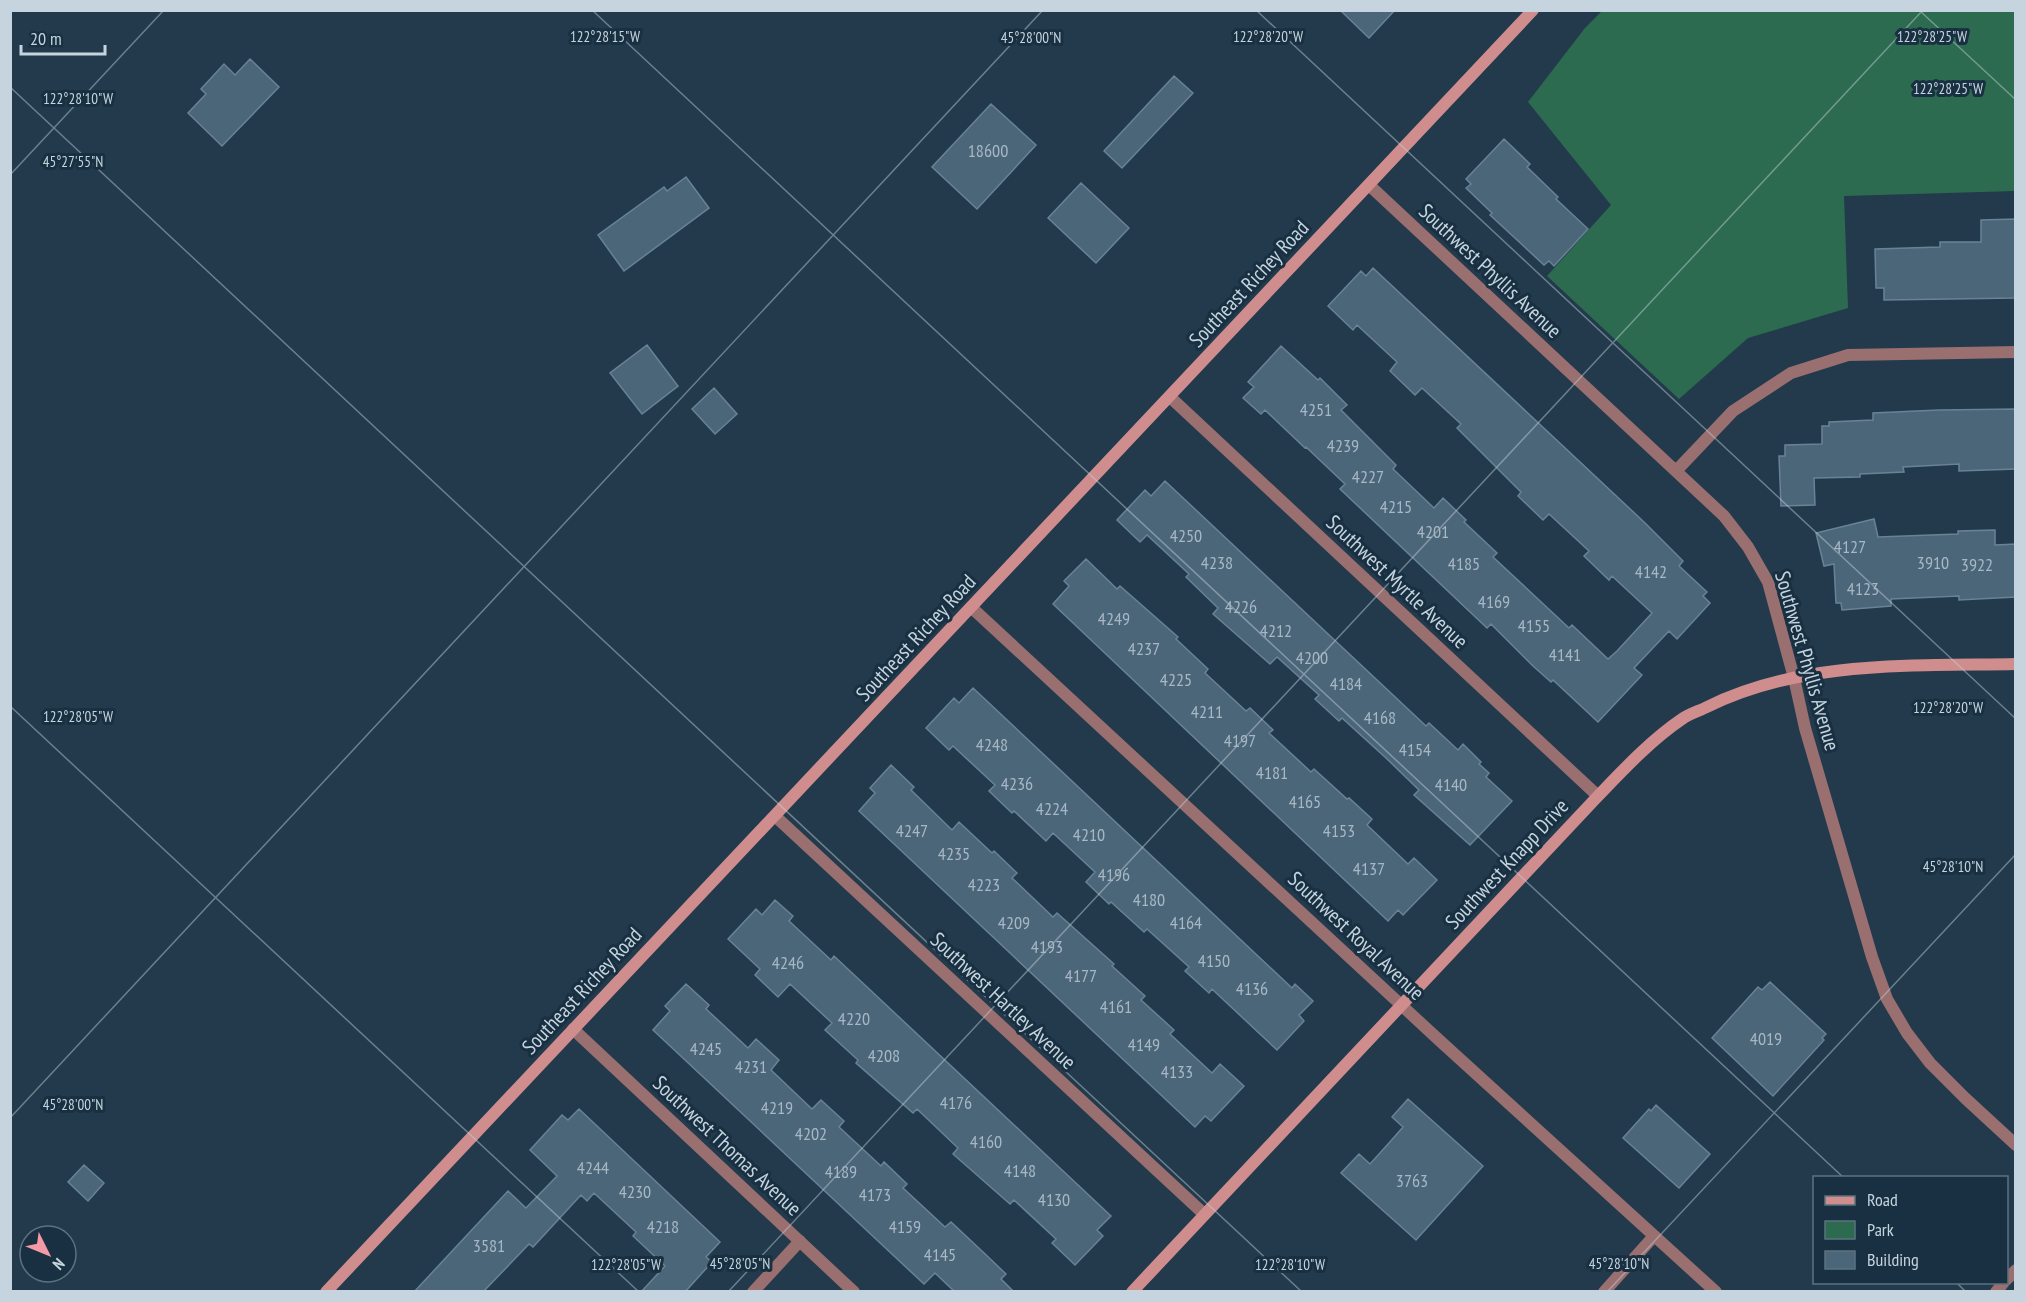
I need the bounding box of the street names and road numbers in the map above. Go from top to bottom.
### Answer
street label: Southwest Phyllis Avenue [1413,198,1567,344]
street label: Southeast Richey Road [1183,215,1314,353]
street label: Southwest Myrtle Avenue [1321,509,1474,654]
street label: Southwest Phyllis Avenue [1769,568,1846,754]
street label: Southeast Richey Road [850,569,981,707]
street label: Southwest Knapp Drive [1439,793,1574,935]
street label: Southwest Royal Avenue [1283,866,1430,1006]
street label: Southeast Richey Road [516,922,647,1060]
street label: Southwest Hartley Avenue [925,926,1082,1075]
street label: Southwest Thomas Avenue [647,1070,807,1222]

